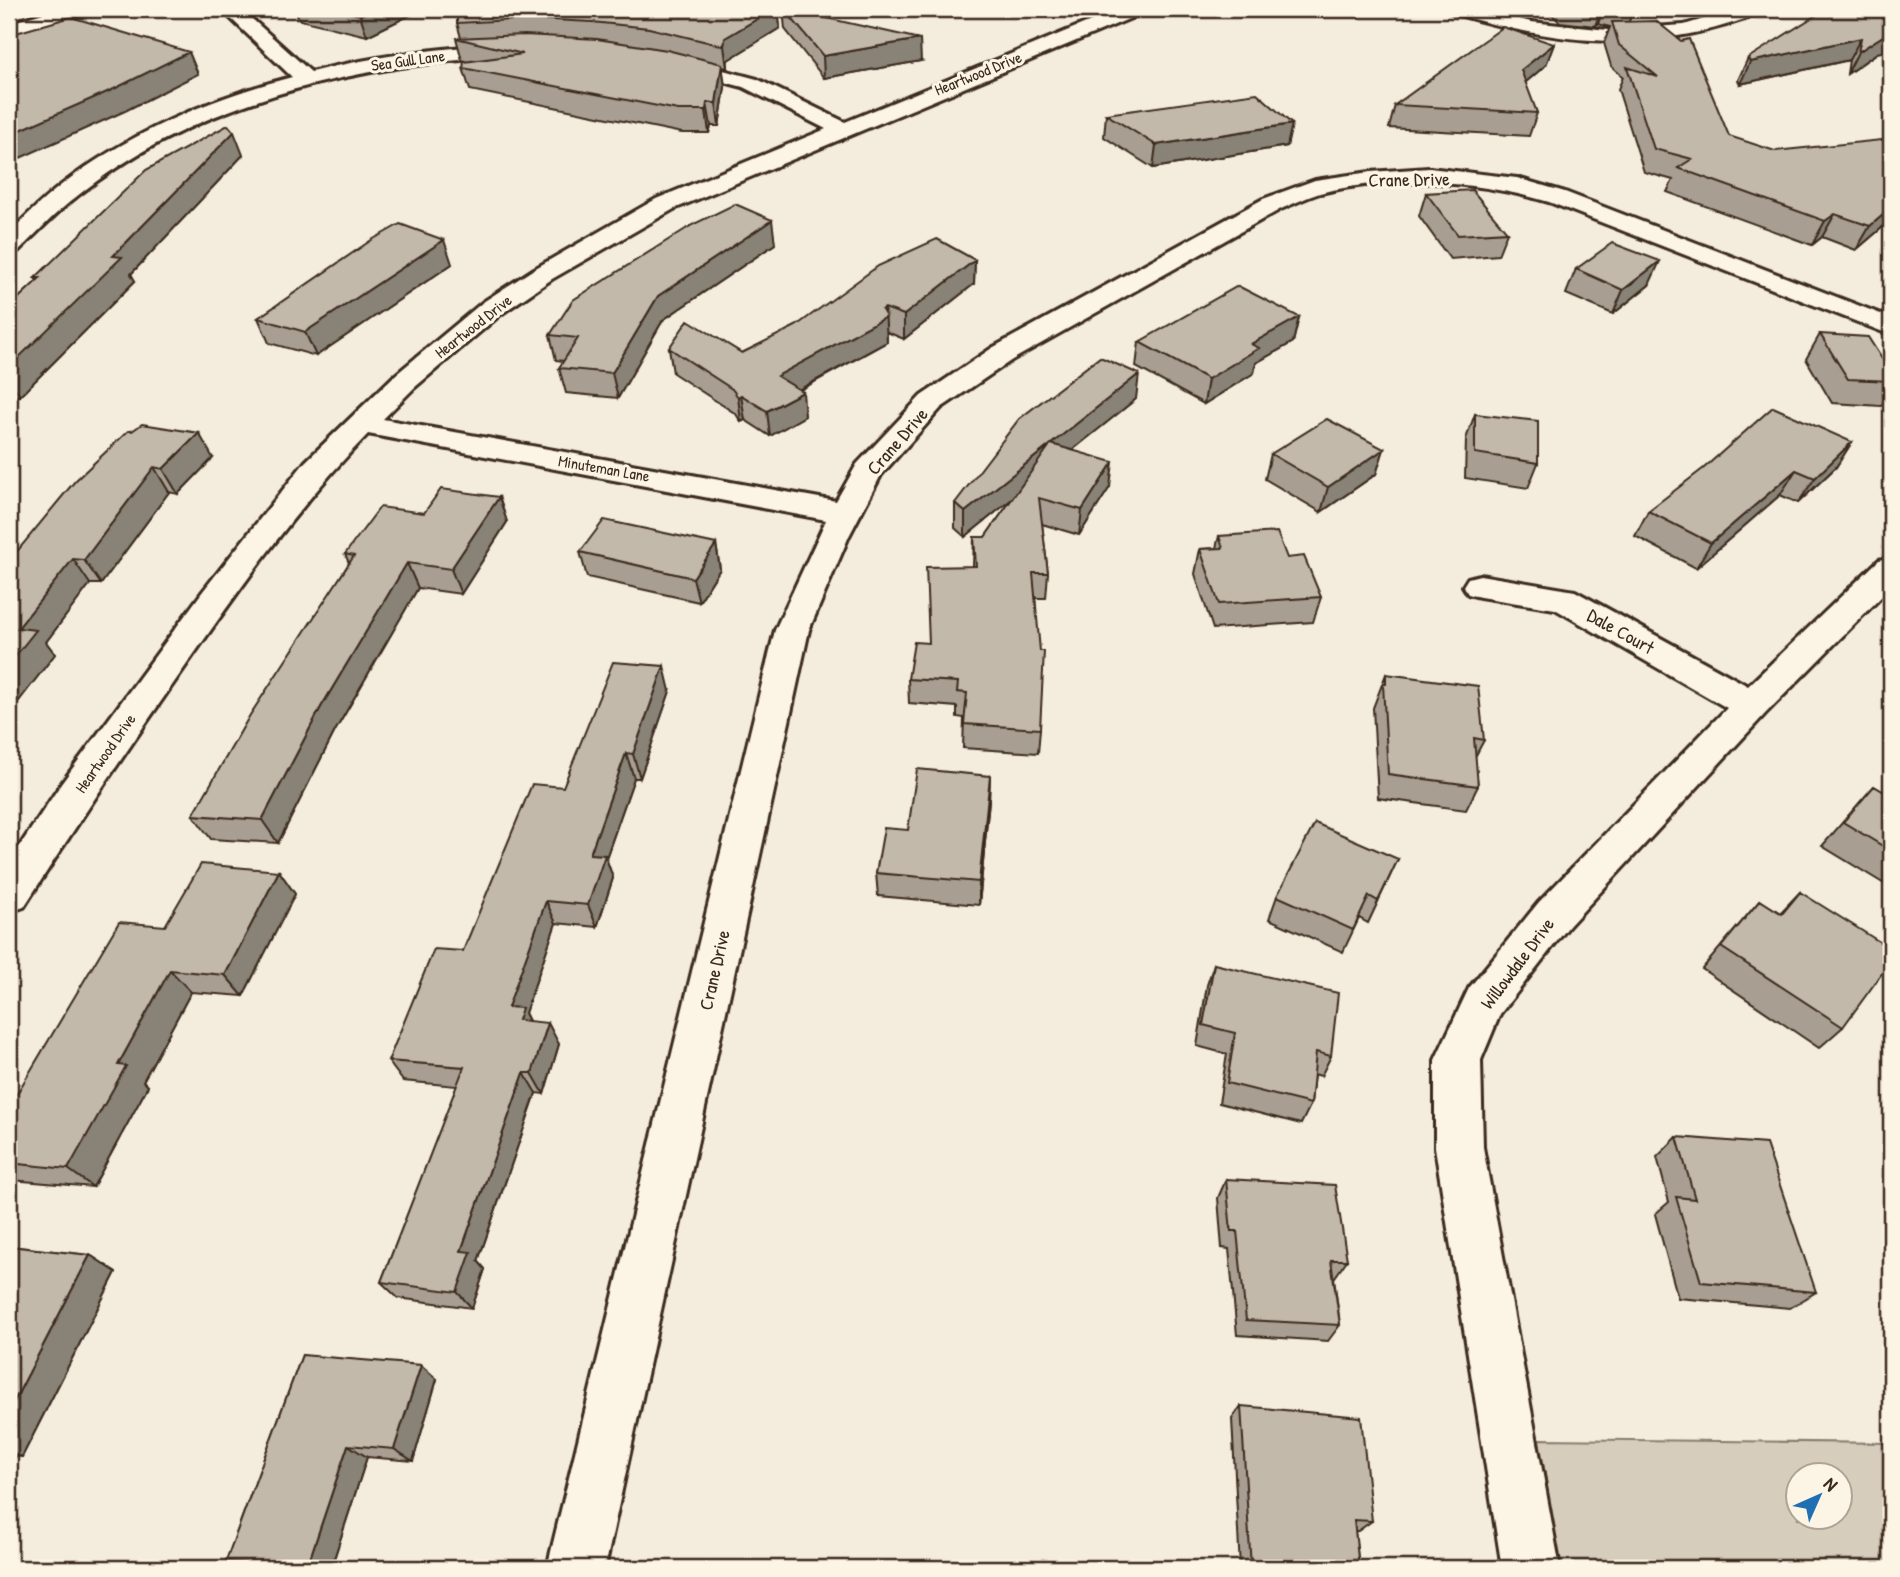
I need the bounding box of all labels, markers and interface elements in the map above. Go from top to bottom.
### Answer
street label: Sea Gull Lane [370,44,447,76]
street label: Heartwood Drive [931,45,1025,100]
street label: Crane Drive [1368,165,1450,193]
street label: Heartwood Drive [430,289,517,363]
street label: Crane Drive [860,401,934,480]
street label: Minuteman Lane [557,449,652,487]
street label: Dale Court [1583,602,1660,660]
street label: Heartwood Drive [70,708,141,797]
street label: Willowdale Drive [1474,912,1560,1014]
street label: Crane Drive [692,927,736,1013]
north arrow [1784,1462,1854,1532]
text: N [1818,1471,1844,1497]

